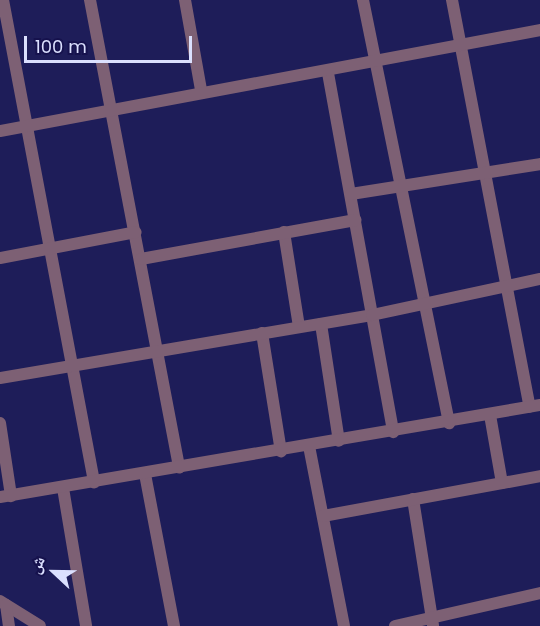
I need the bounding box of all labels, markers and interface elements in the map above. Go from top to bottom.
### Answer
scale bar [27,24,195,62]
text: 100 m [35,34,87,59]
north arrow [24,542,84,602]
text: ش [23,553,51,577]

